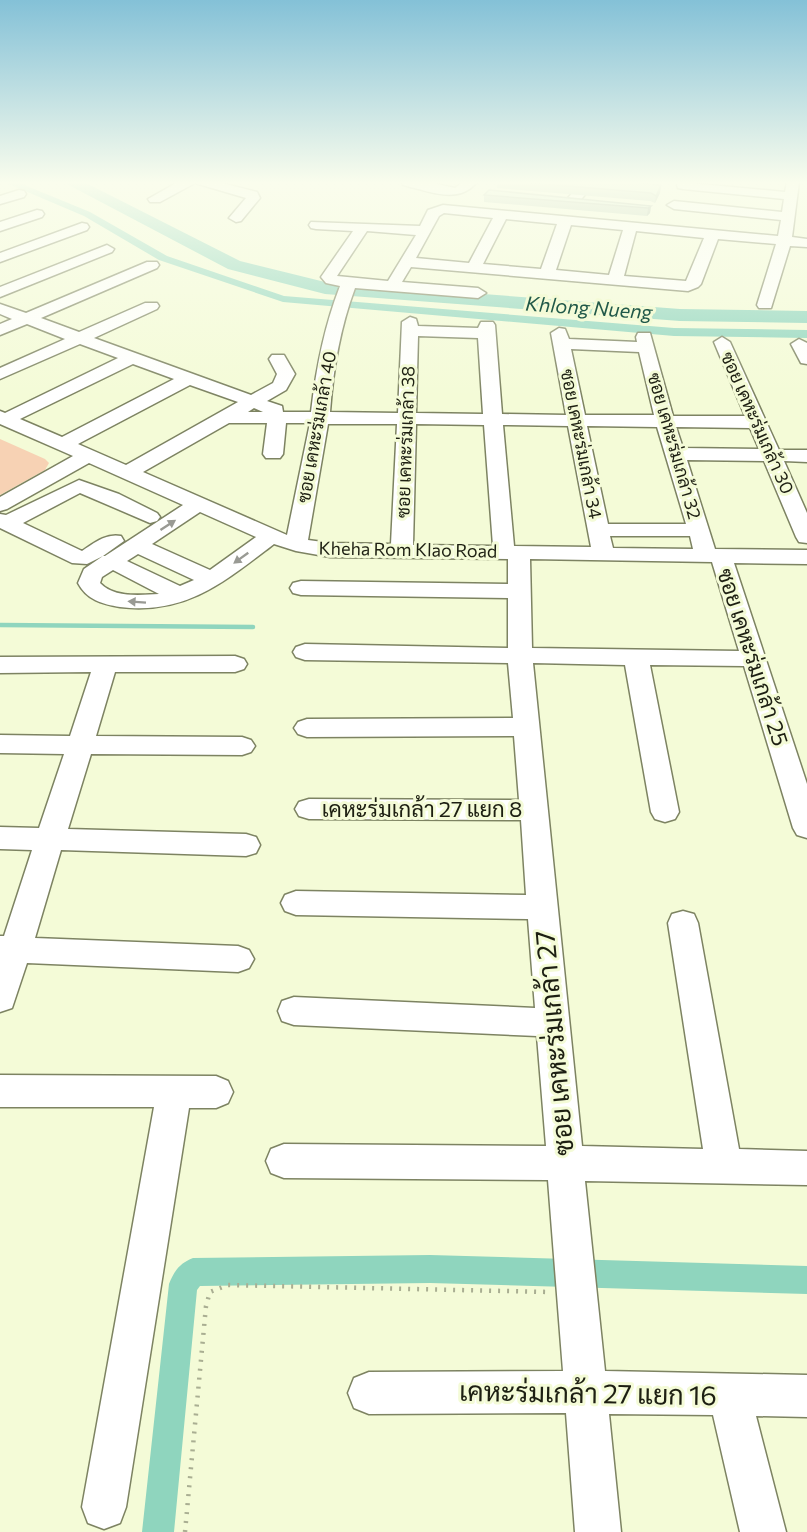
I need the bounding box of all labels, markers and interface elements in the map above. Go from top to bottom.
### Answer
water label: Khlong Nueng [525,291,654,323]
street label: ซอย เคหะร่มเกล้า 30 [717,348,799,497]
street label: ซอย เคหะร่มเกล้า 40 [292,349,340,504]
street label: ซอย เคหะร่มเกล้า 38 [391,365,419,519]
street label: ซอย เคหะร่มเกล้า 34 [557,367,607,521]
street label: ซอย เคหะร่มเกล้า 32 [644,370,706,522]
one-way arrow [159,519,176,530]
street label: Kheha Rom Klao Road [318,536,498,562]
one-way arrow [234,552,250,564]
street label: ซอย เคหะร่มเกล้า 25 [712,565,795,749]
one-way arrow [128,597,147,607]
street label: เคหะร่มเกล้า 27 แยก 8 [322,795,522,822]
street label: ซอย เคหะร่มเกล้า 27 [527,929,580,1157]
street label: เคหะร่มเกล้า 27 แยก 16 [459,1374,717,1411]

